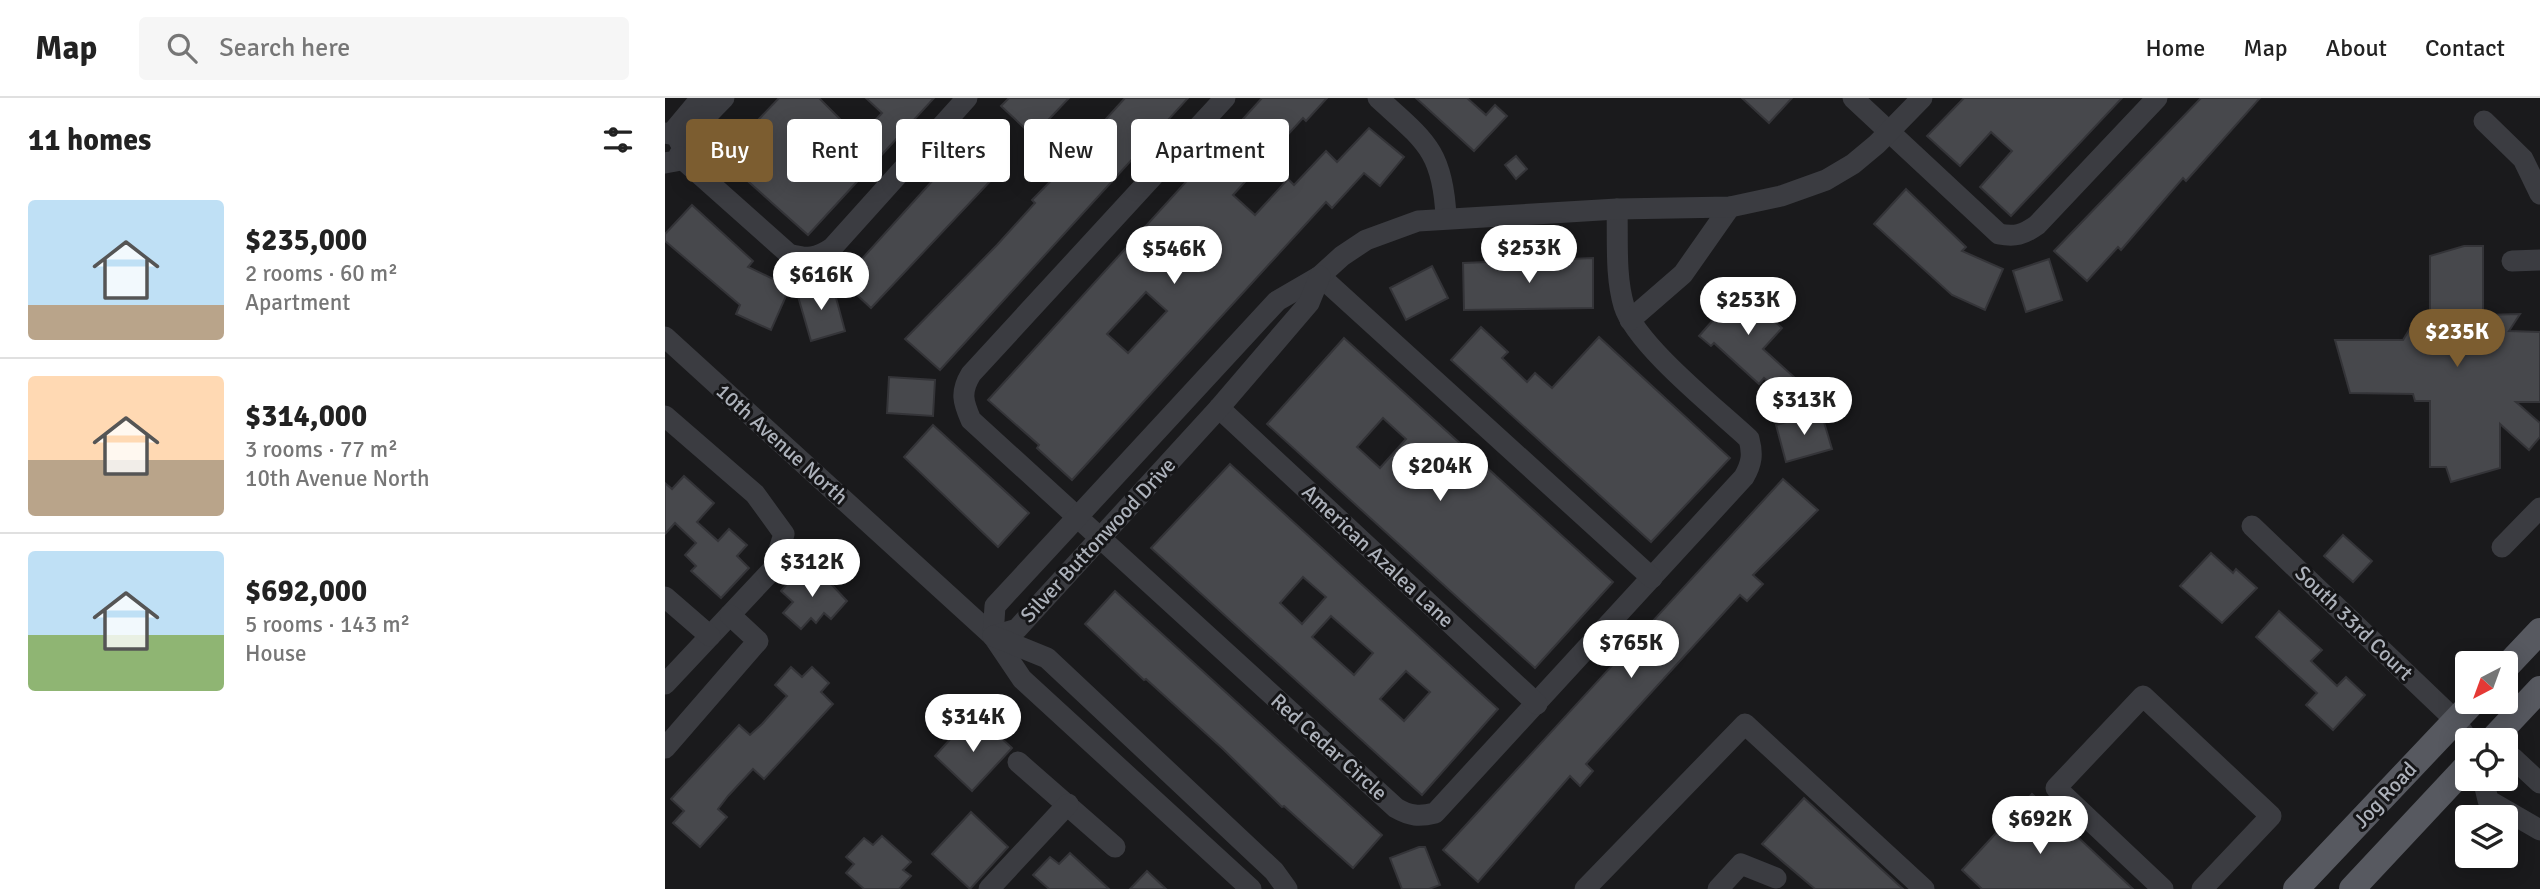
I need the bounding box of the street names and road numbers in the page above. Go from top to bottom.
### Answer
street label: 10th Avenue North [711,378,853,510]
street label: Silver Buttonwood Drive [1015,452,1181,628]
street label: American Azalea Lane [1297,479,1459,633]
street label: South 33rd Court [2290,560,2418,686]
street label: Red Cedar Circle [1265,688,1393,806]
street label: Jog Road [2348,757,2422,833]

